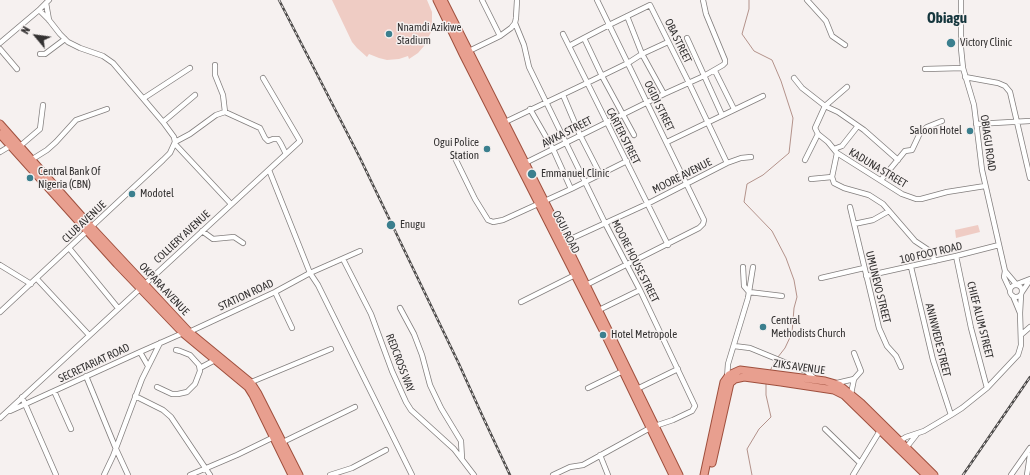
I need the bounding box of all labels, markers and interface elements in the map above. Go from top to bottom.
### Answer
district label: Obiagu [927,9,967,27]
north arrow [16,16,56,56]
street label: OBA STREET [662,17,694,65]
place label: Nnamdi Azikiwe Stadium [397,21,461,47]
text: N [19,24,32,36]
marker: Nnamdi Azikiwe Stadium [384,29,394,39]
place label: Victory Clinic [960,36,1012,50]
marker: Victory Clinic [945,37,957,49]
street label: OGIDI STREET [641,79,677,133]
street label: CARTER STREET [603,106,643,166]
street label: AWKA STREET [540,114,594,150]
street label: OBIAGU ROAD [977,114,999,172]
place label: Saloon Hotel [910,124,962,138]
marker: Saloon Hotel [965,126,975,136]
place label: Ogui Police Station [434,136,479,162]
marker: Ogui Police Station [482,144,492,154]
street label: KADUNA STREET [846,145,910,191]
street label: MOORE AVENUE [650,155,714,197]
place label: Central Bank Of Nigeria (CBN) [38,165,100,191]
place label: Emmanuel Clinic [541,167,609,181]
marker: Emmanuel Clinic [526,168,538,180]
marker: Central Bank Of Nigeria (CBN) [25,173,35,183]
place label: Modotel [140,187,174,201]
marker: Modotel [127,189,137,199]
street label: CLUB AVENUE [59,198,109,246]
street label: COLLIERY AVENUE [151,208,213,266]
street label: OGUI ROAD [550,208,582,256]
street label: MOORE HOUSE STREET [608,217,662,305]
place label: Enugu [400,218,425,232]
marker: Enugu [385,219,397,231]
street label: 100 FOOT ROAD [898,239,964,267]
street label: UMUNEVO STREET [863,250,893,324]
street label: OKPARA AVENUE [136,260,192,318]
street label: STATION ROAD [216,276,276,314]
street label: CHIEF ALUM STREET [964,280,996,360]
street label: ANINWEDE STREET [922,302,954,378]
place label: Central Methodists Church [771,314,845,340]
marker: Central Methodists Church [758,322,768,332]
place label: Hotel Metropole [611,328,677,342]
marker: Hotel Metropole [598,330,608,340]
street label: REDCROSS WAY [383,332,417,394]
street label: SECRETARIAT ROAD [56,341,132,385]
street label: ZIKS AVENUE [772,357,826,377]

